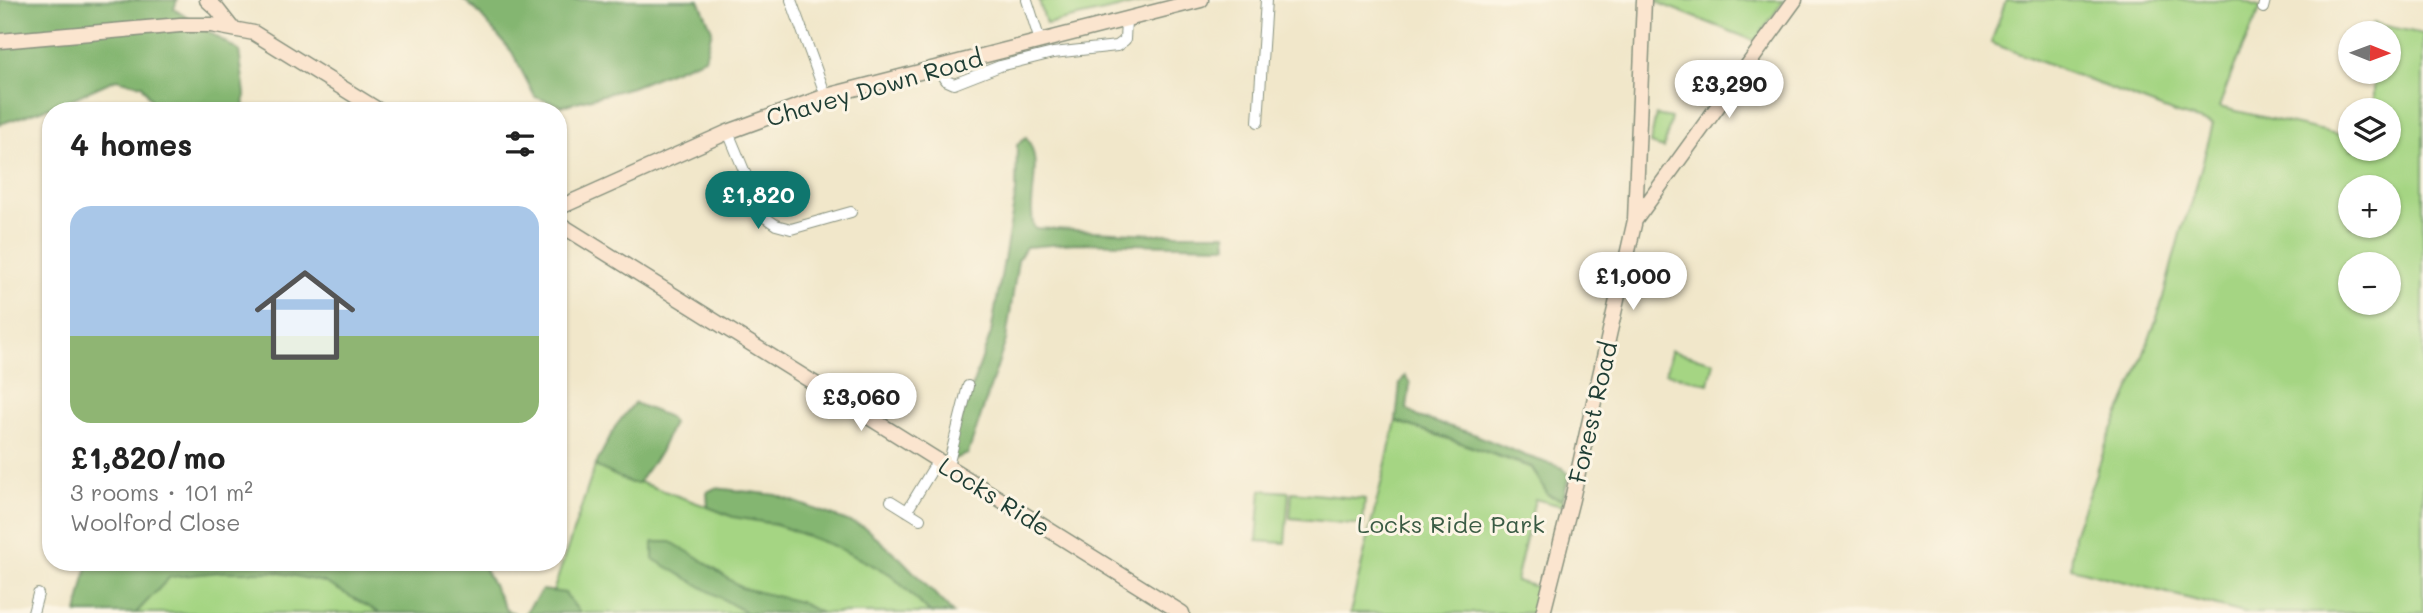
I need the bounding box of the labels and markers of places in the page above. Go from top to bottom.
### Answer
pin: £3,290 [1672,60,1786,120]
pin: £1,820 [701,172,815,231]
pin: £1,000 [1576,252,1690,312]
pin: £3,060 [804,374,918,433]

